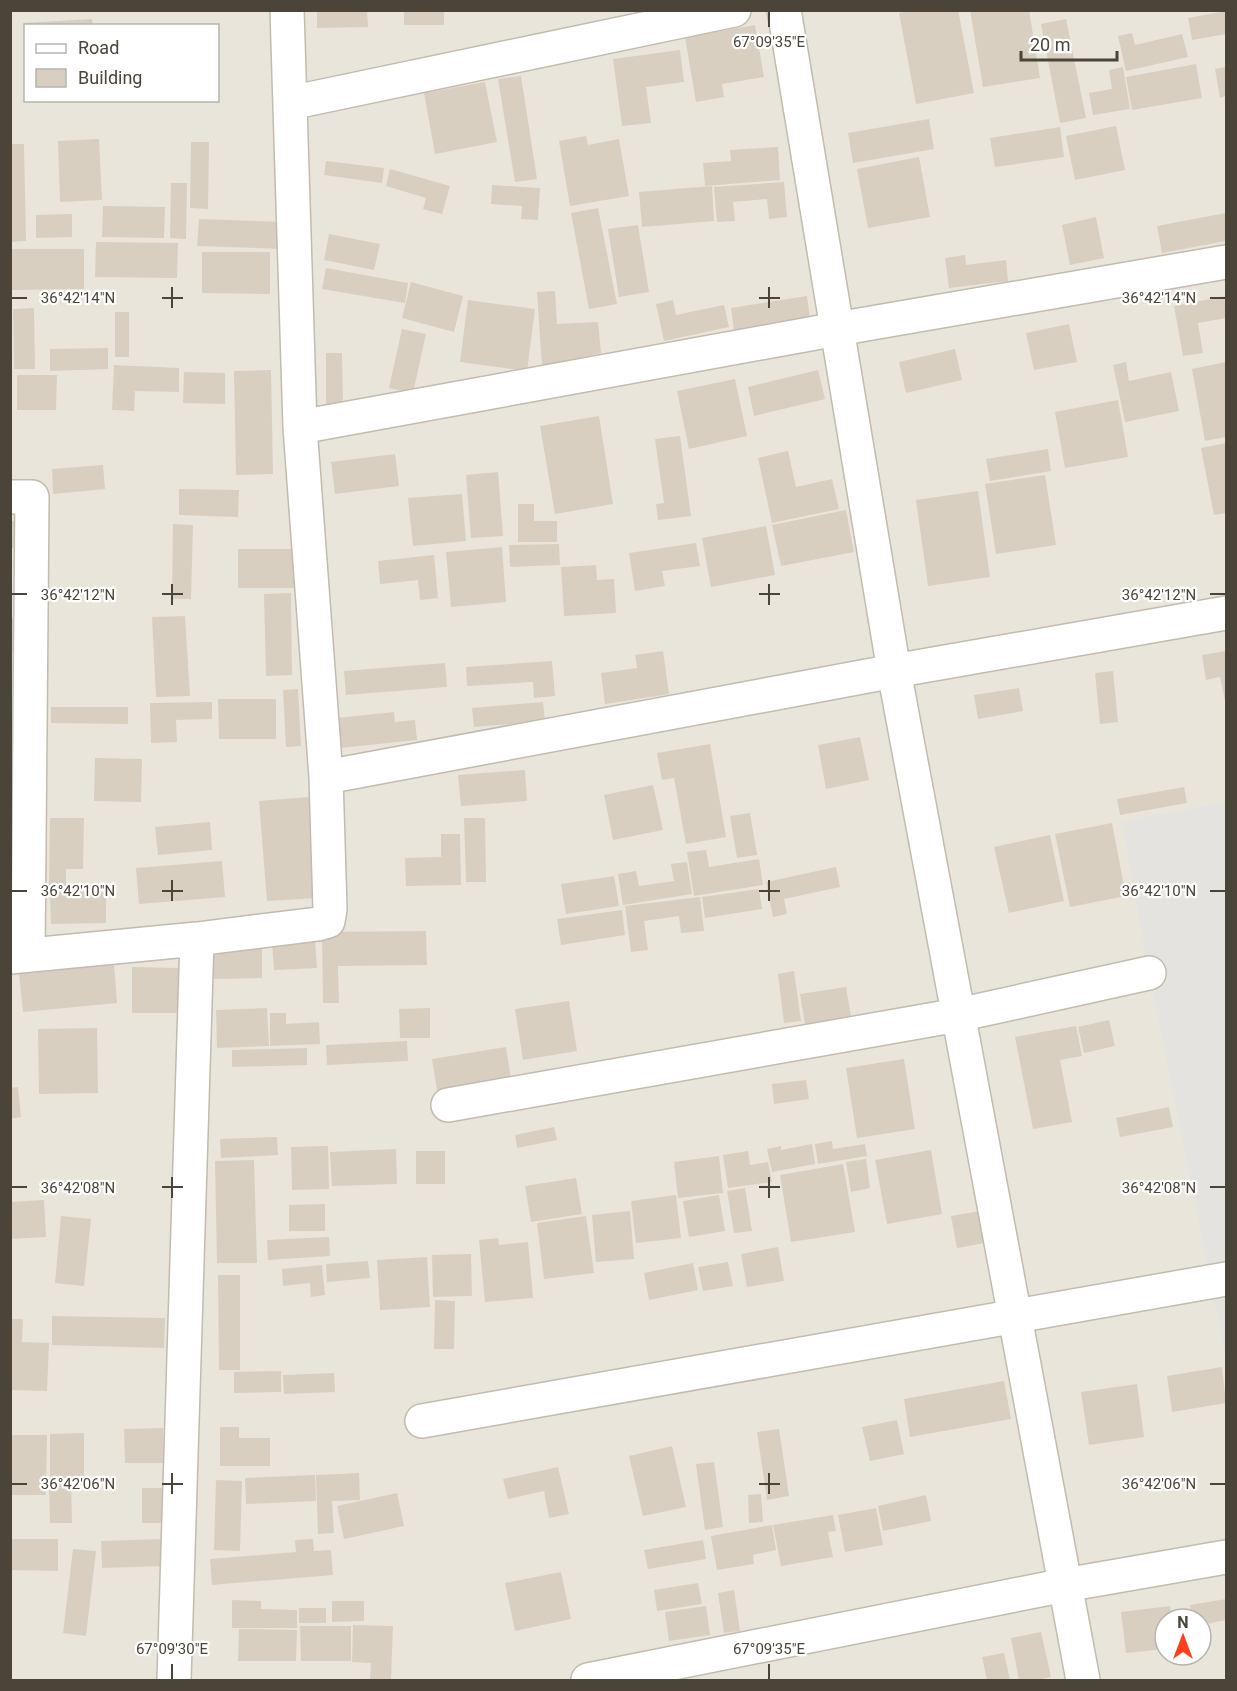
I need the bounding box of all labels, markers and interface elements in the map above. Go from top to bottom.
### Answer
legend [24,24,219,102]
scale bar [1021,24,1117,62]
text: 67°09'35"E [733,33,806,51]
text: 20 m [1030,34,1070,55]
text: Road [78,37,119,58]
text: Building [78,67,142,88]
text: 36°42'14"N [41,289,115,307]
text: 36°42'14"N [1122,289,1196,307]
text: 36°42'12"N [41,586,115,604]
text: 36°42'12"N [1122,586,1196,604]
text: 36°42'10"N [41,882,115,900]
text: 36°42'10"N [1122,882,1196,900]
text: 36°42'08"N [41,1179,115,1197]
text: 36°42'08"N [1122,1179,1196,1197]
text: 36°42'06"N [41,1475,115,1493]
text: 36°42'06"N [1122,1475,1196,1493]
north arrow [1153,1607,1213,1667]
text: N [1177,1613,1189,1632]
text: 67°09'30"E [136,1640,209,1658]
text: 67°09'35"E [733,1640,806,1658]

